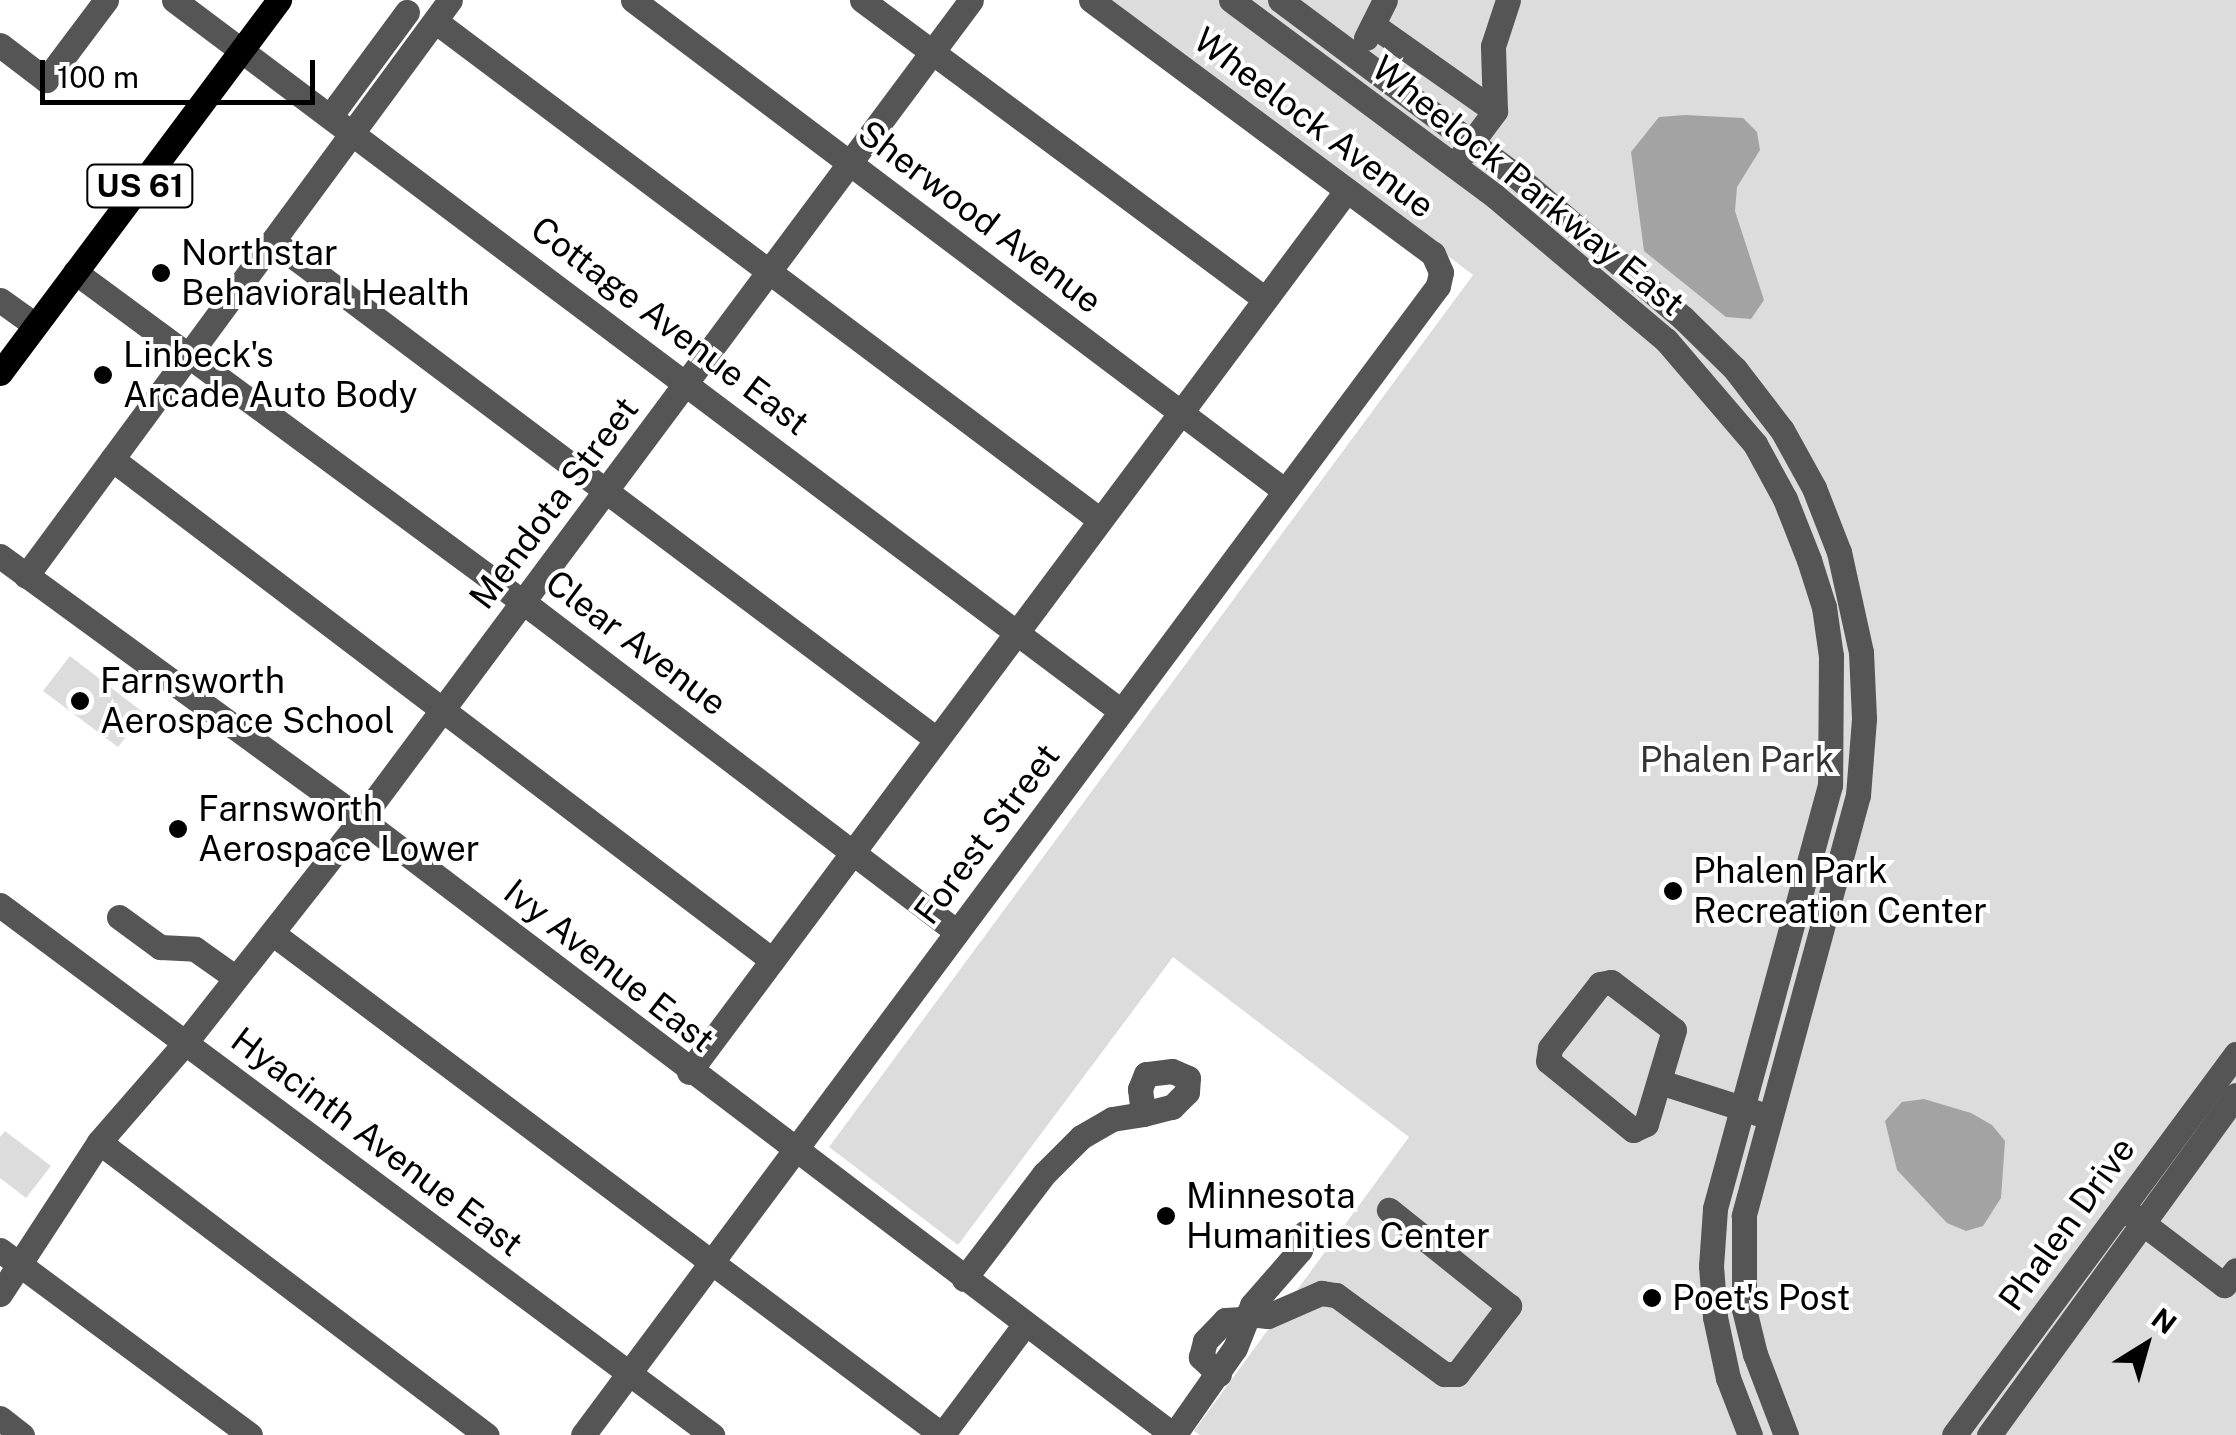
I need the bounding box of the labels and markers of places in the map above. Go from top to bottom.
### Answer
place label: Northstar Behavioral Health [181,232,470,314]
marker: Northstar Behavioral Health [150,262,172,284]
place label: Linbeck's Arcade Auto Body [123,334,418,416]
marker: Linbeck's Arcade Auto Body [92,364,114,386]
place label: Farnsworth Aerospace School [100,660,395,742]
marker: Farnsworth Aerospace School [69,690,91,712]
place label: Farnsworth Aerospace Lower [198,788,480,870]
marker: Farnsworth Aerospace Lower [167,818,189,840]
place label: Phalen Park Recreation Center [1693,850,1987,932]
marker: Phalen Park Recreation Center [1662,880,1684,902]
place label: Minnesota Humanities Center [1186,1175,1490,1257]
marker: Minnesota Humanities Center [1155,1205,1177,1227]
place label: Poet's Post [1672,1277,1851,1319]
marker: Poet's Post [1641,1287,1663,1309]

